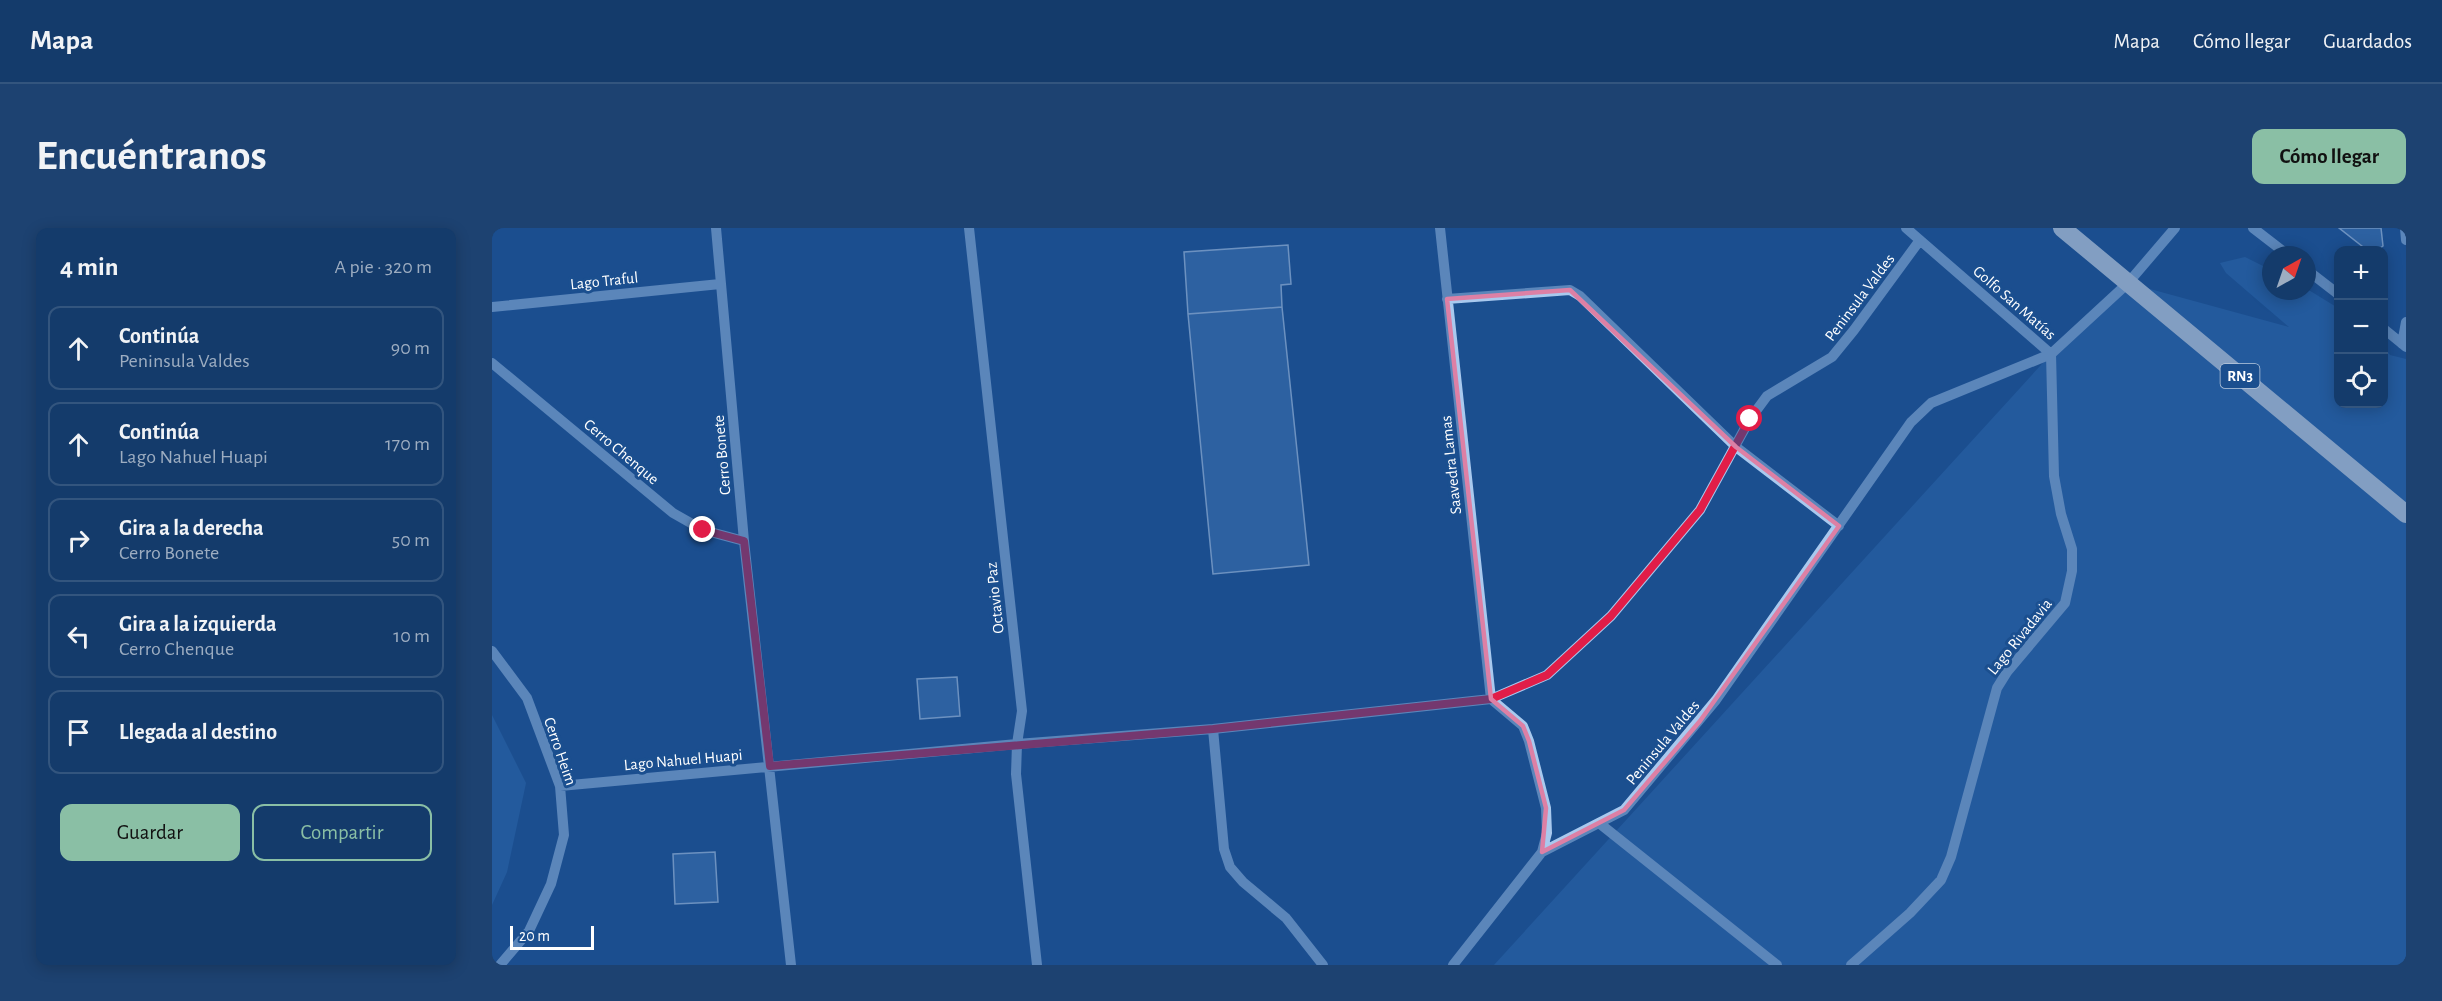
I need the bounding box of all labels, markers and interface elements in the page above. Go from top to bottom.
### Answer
text: Mapa [30,27,93,55]
text: Mapa [2114,31,2160,52]
text: Cómo llegar [2193,31,2290,52]
text: Guardados [2323,31,2412,52]
button: Cómo llegar [2252,129,2406,184]
text: Encuéntranos [36,135,267,177]
north arrow [2262,246,2316,300]
map controls [2334,246,2388,408]
button: + [2334,246,2388,300]
street label: Peninsula Valdes [1822,251,1898,344]
text: 4 min [60,254,119,280]
text: A pie · 320 m [335,257,432,277]
street label: Golfo San Matías [1970,263,2059,343]
street label: Lago Traful [569,269,639,293]
button: − [2334,300,2388,354]
text: Continúa [119,325,199,347]
icon: ahead [62,332,95,365]
text: 90 m [391,338,430,358]
text: Peninsula Valdes [119,351,250,371]
button: locate [2334,354,2388,408]
road number: RN3 [2220,364,2260,388]
route start [1736,405,1762,431]
street label: Cerro Bonete [711,414,733,496]
street label: Saavedra Lamas [1438,415,1464,515]
street label: Cerro Chenque [581,416,662,488]
text: Continúa [119,421,199,443]
icon: ahead [62,428,95,461]
text: 170 m [385,434,430,454]
text: Lago Nahuel Huapi [119,447,268,467]
route end [689,516,715,542]
text: Gira a la derecha [119,517,264,539]
icon: right [62,524,95,557]
text: 50 m [392,530,430,550]
text: Cerro Bonete [119,543,219,563]
street label: Octavio Paz [983,561,1007,634]
street label: Lago Rivadavia [1984,596,2055,678]
text: Gira a la izquierda [119,613,277,635]
icon: left [62,620,95,653]
text: 10 m [393,626,430,646]
text: Cerro Chenque [119,639,234,659]
street label: Peninsula Valdes [1623,697,1703,788]
street label: Cerro Heim [541,715,579,787]
icon: arrive [62,716,95,749]
text: Llegada al destino [119,721,277,743]
street label: Lago Nahuel Huapi [623,747,743,773]
button: Guardar [60,804,240,861]
button: Compartir [252,804,432,861]
scale bar [510,923,594,950]
text: 20 m [519,928,550,944]

